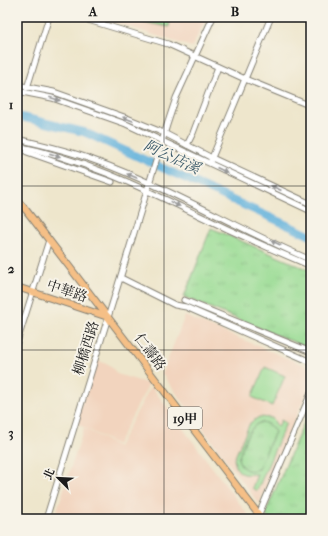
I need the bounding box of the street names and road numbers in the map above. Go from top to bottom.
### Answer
street label: 中華路 [44,276,90,306]
street label: 柳橋西路 [70,319,102,377]
street label: 仁壽路 [131,330,169,374]
road number: 19甲 [168,407,202,429]

